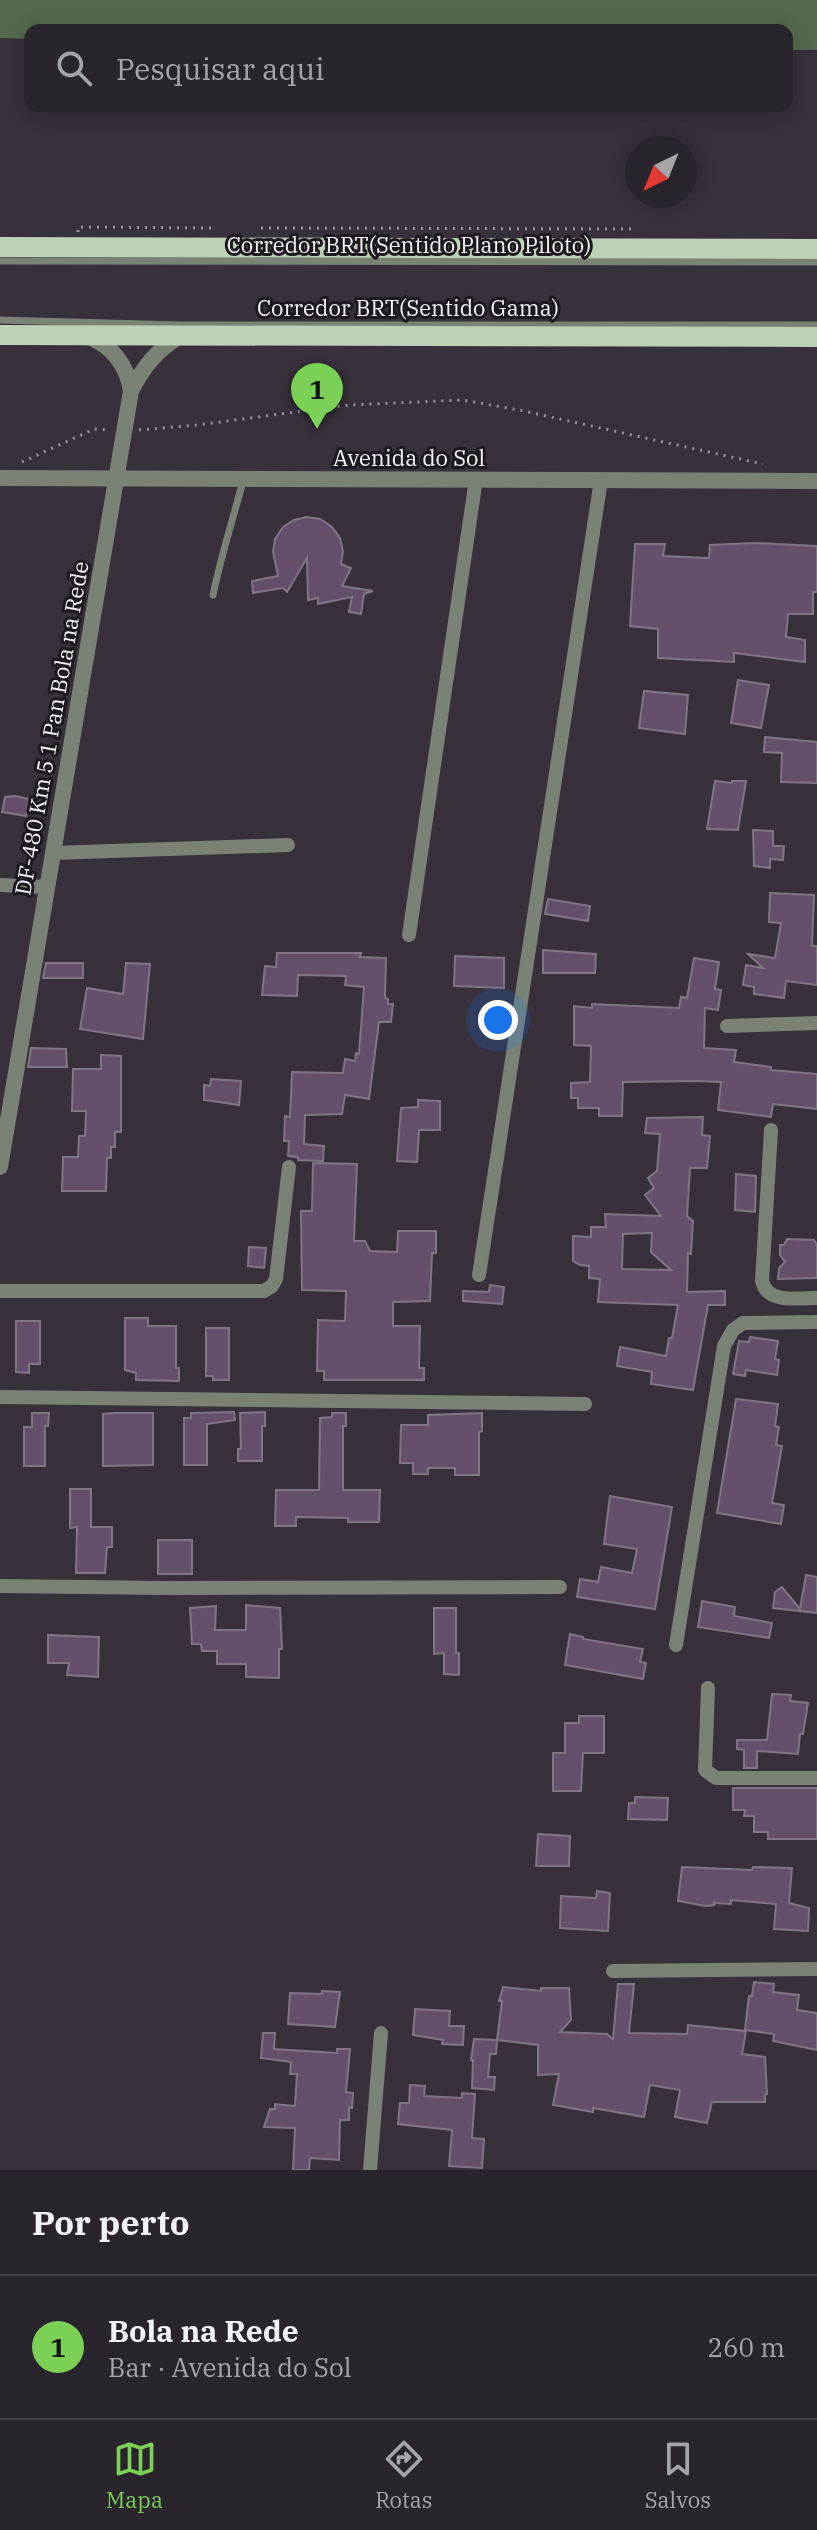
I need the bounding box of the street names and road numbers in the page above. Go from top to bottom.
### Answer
street label: Corredor BRT(Sentido Plano Piloto) [227,230,591,259]
street label: Corredor BRT(Sentido Gama) [257,293,559,322]
street label: Avenida do Sol [333,443,485,472]
street label: DF-480 Km 5 1 Pan Bola na Rede [7,559,95,897]

